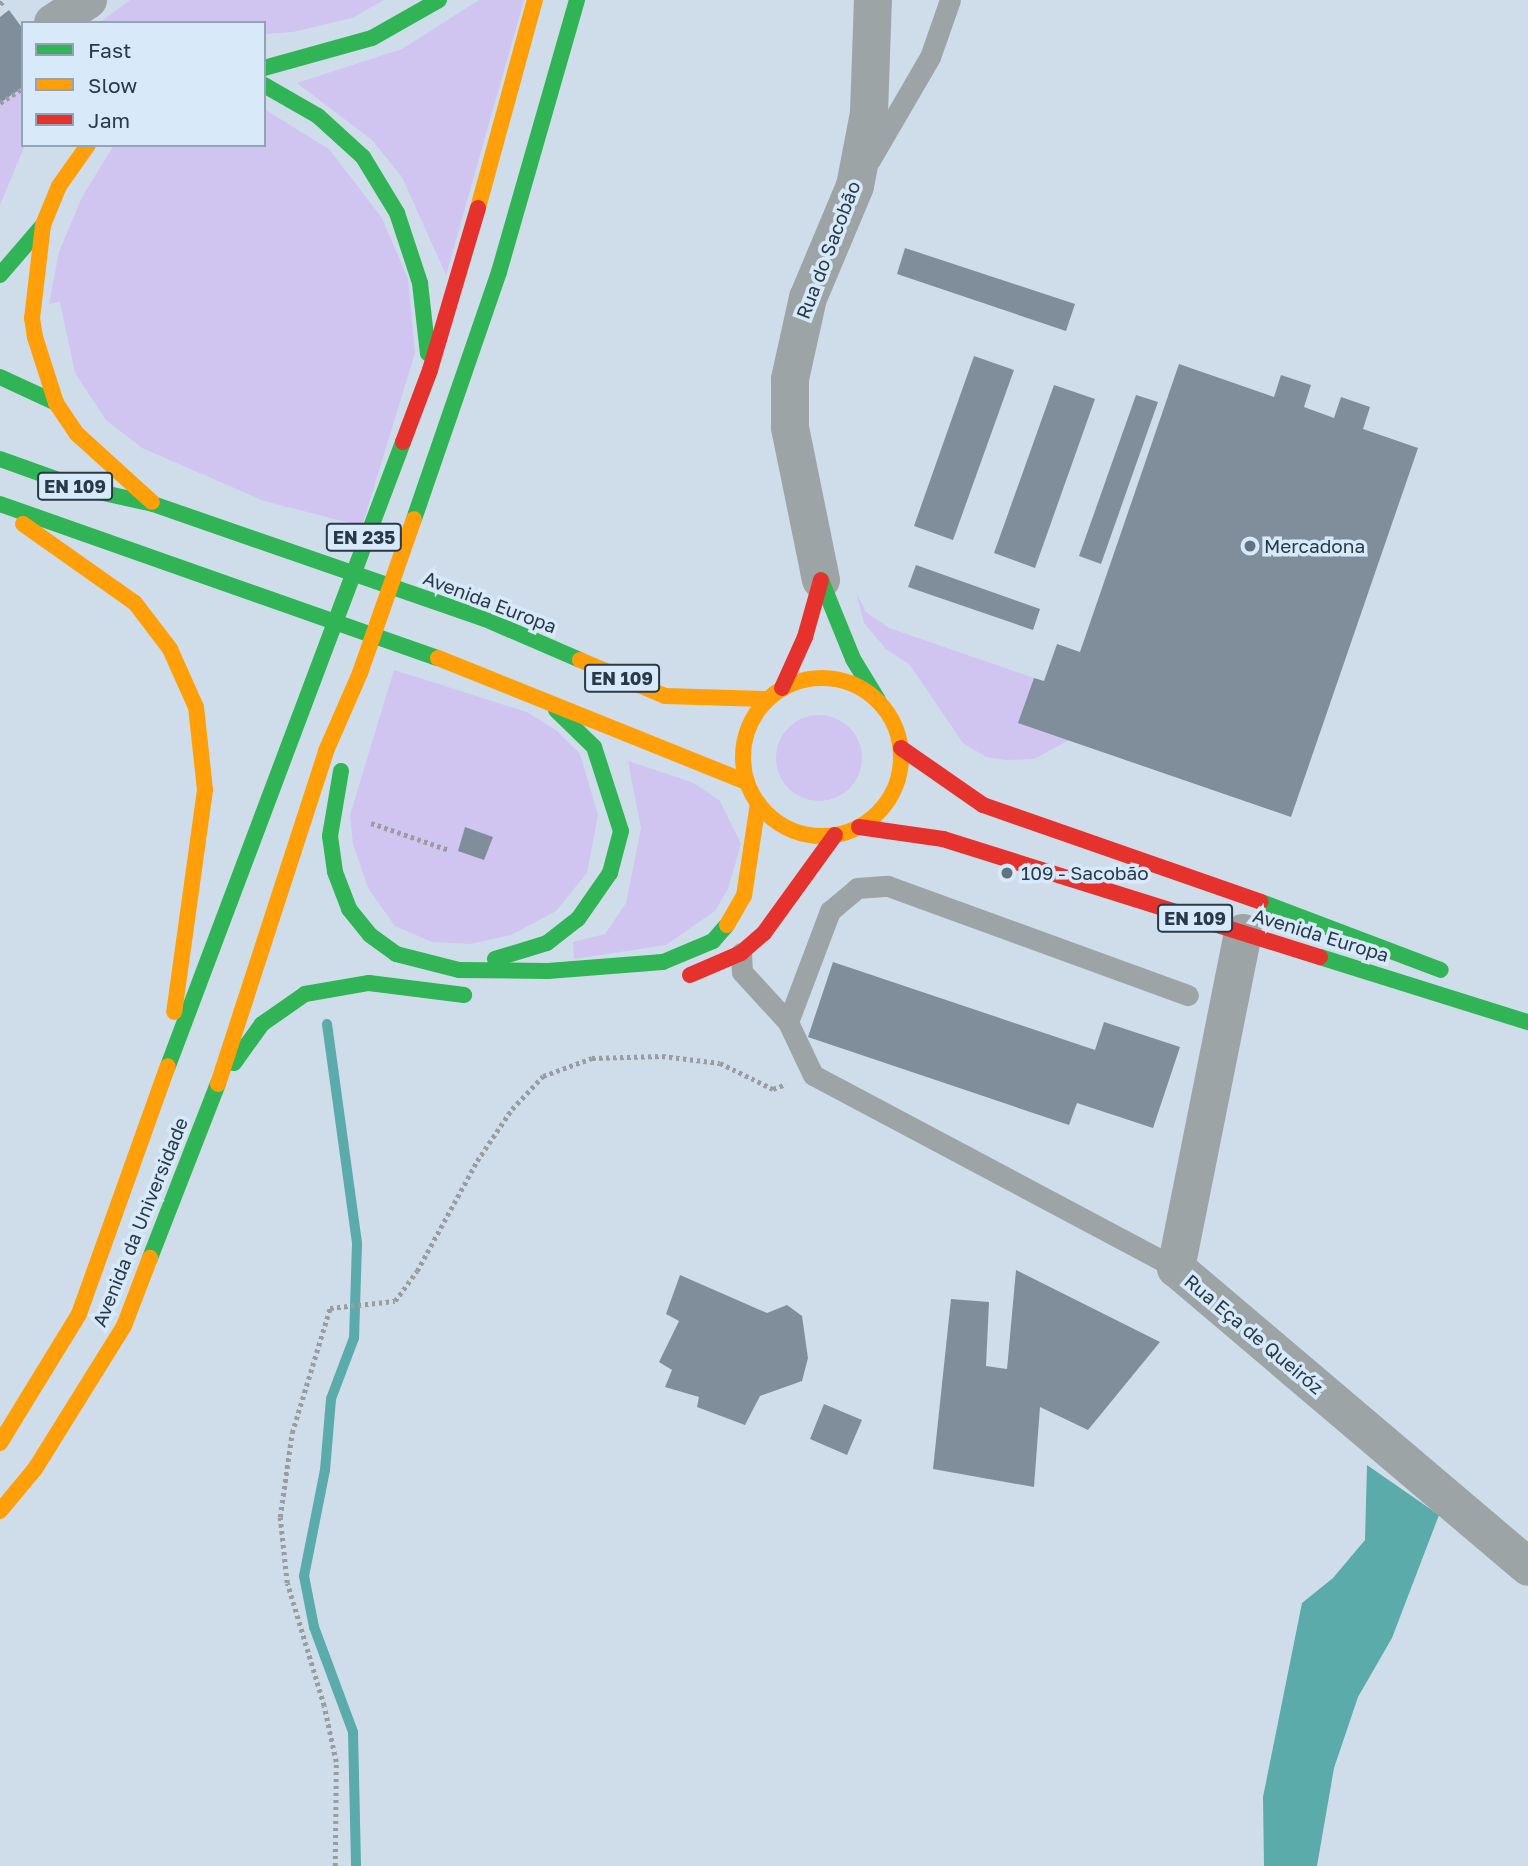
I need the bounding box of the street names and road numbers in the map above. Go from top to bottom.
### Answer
street label: Rua do Sacobão [791,178,865,322]
road number: EN 109 [36,472,114,500]
road number: EN 235 [326,522,402,552]
street label: Avenida Europa [420,566,560,638]
road number: EN 109 [584,664,660,692]
road number: EN 109 [1156,903,1234,932]
street label: Avenida Europa [1250,903,1392,967]
street label: Avenida da Universidade [88,1114,192,1330]
street label: Rua Eça de Queiróz [1180,1269,1328,1399]

